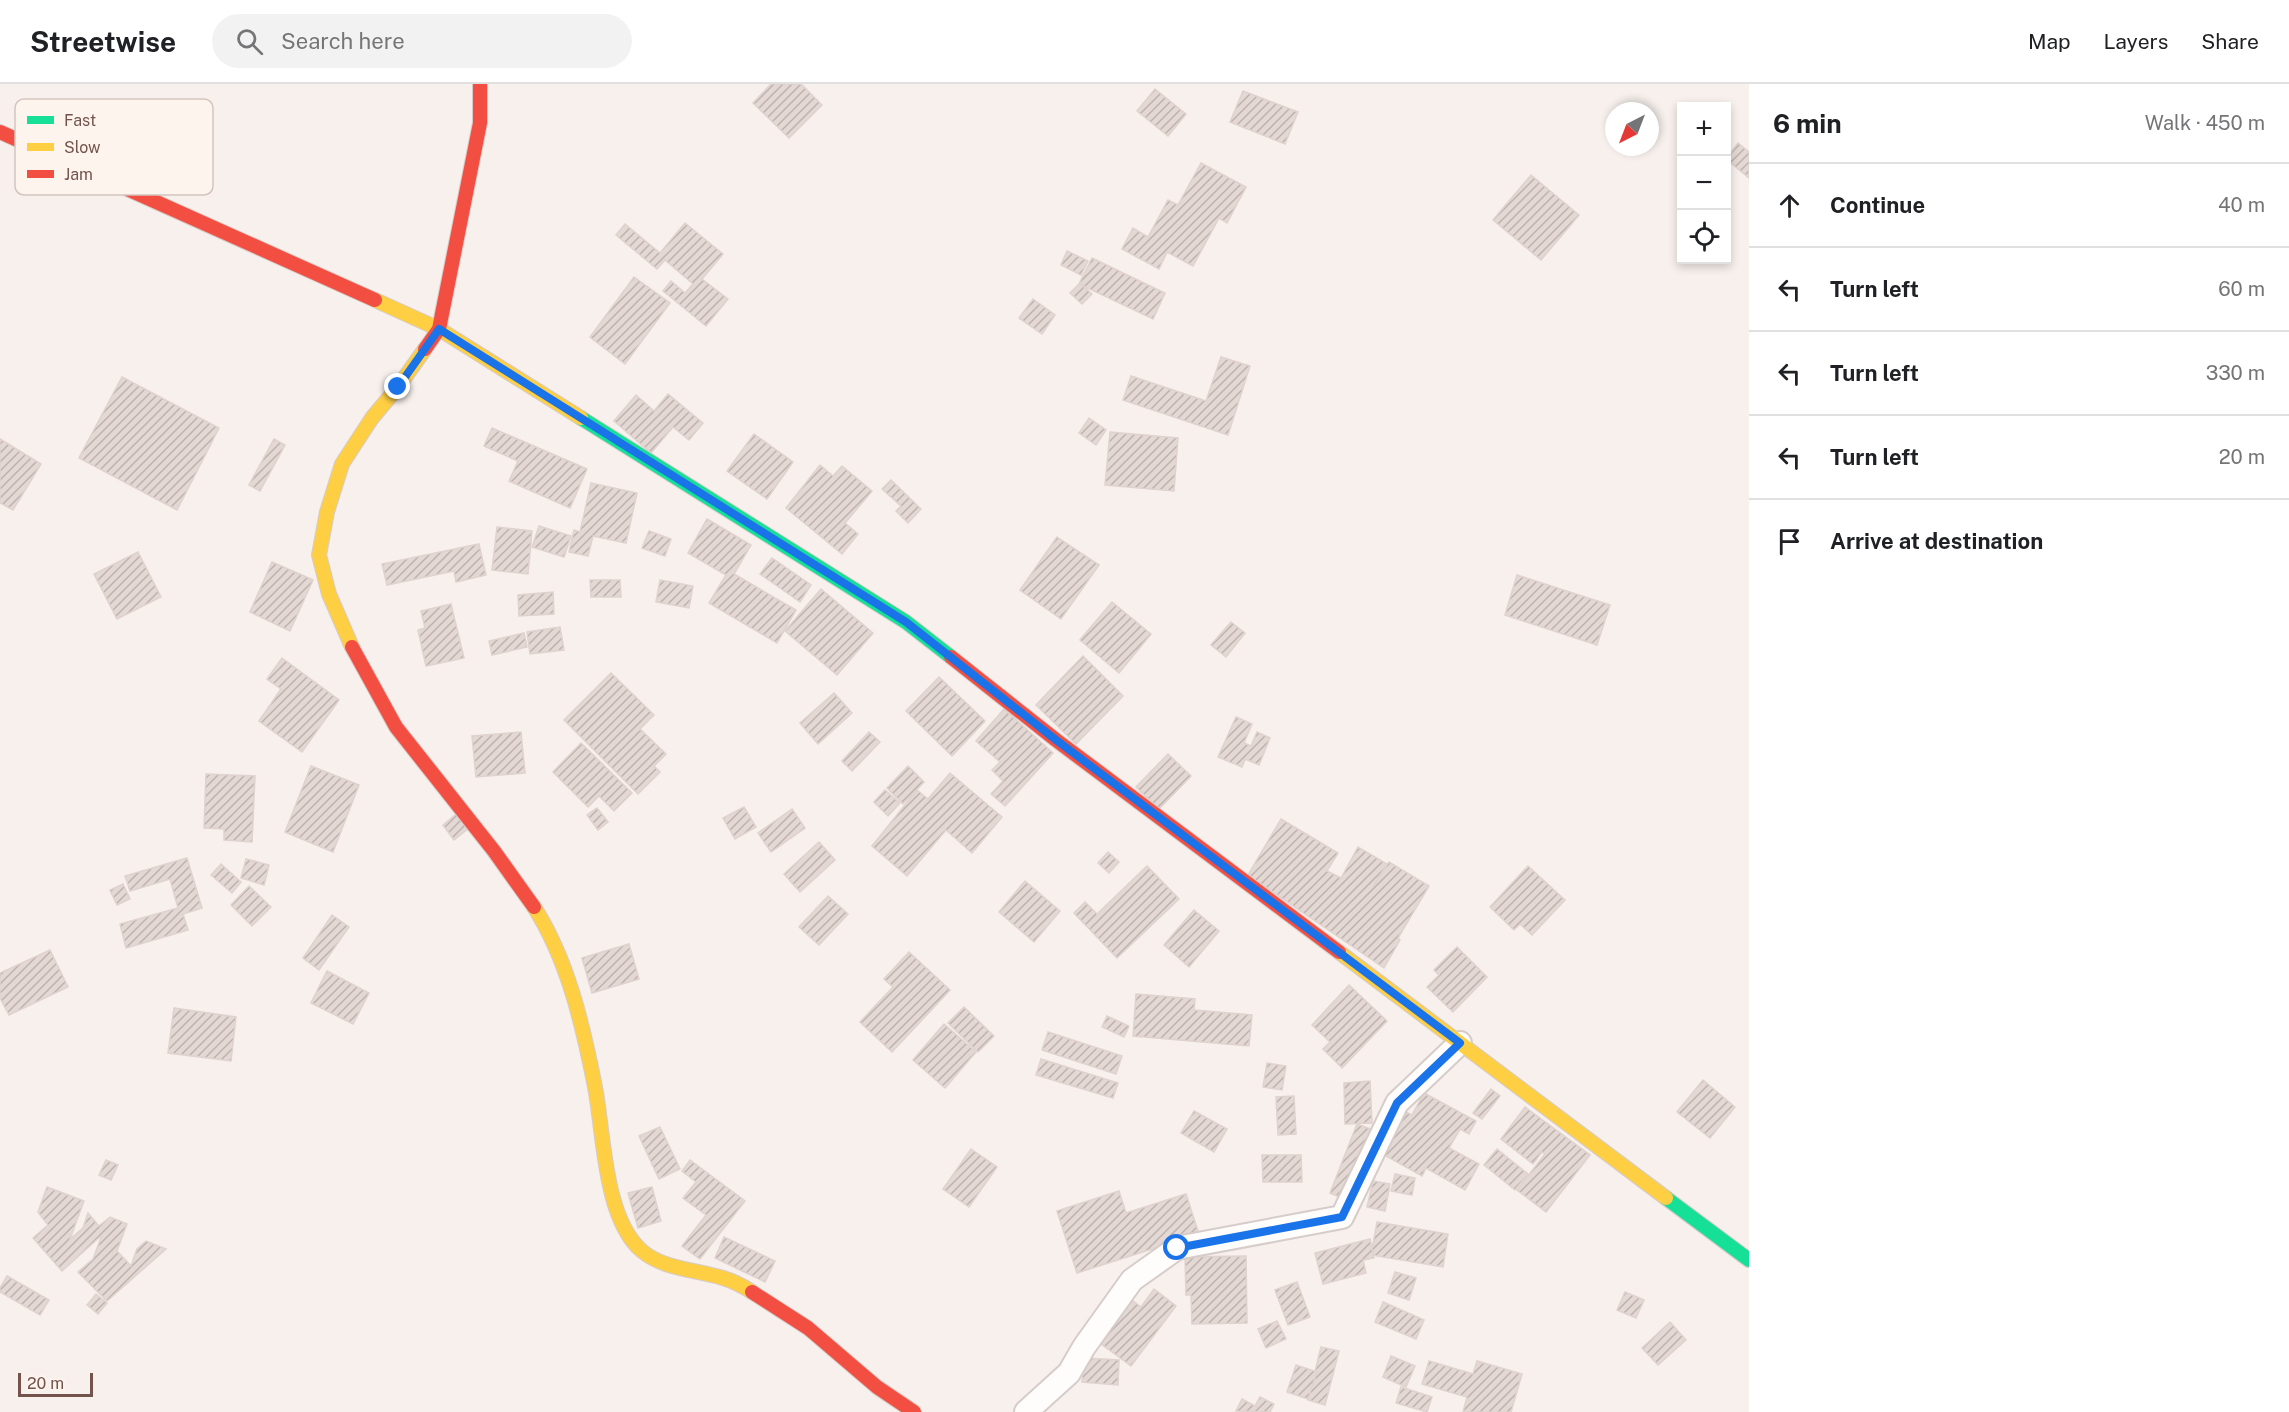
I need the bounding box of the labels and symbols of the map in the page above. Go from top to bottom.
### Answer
legend [15,99,213,195]
north arrow [1605,102,1659,156]
text: Fast [64,111,96,130]
text: Slow [64,138,101,157]
text: Jam [64,165,93,184]
route end [384,373,410,399]
route start [1163,1234,1189,1260]
scale bar [18,1370,93,1398]

